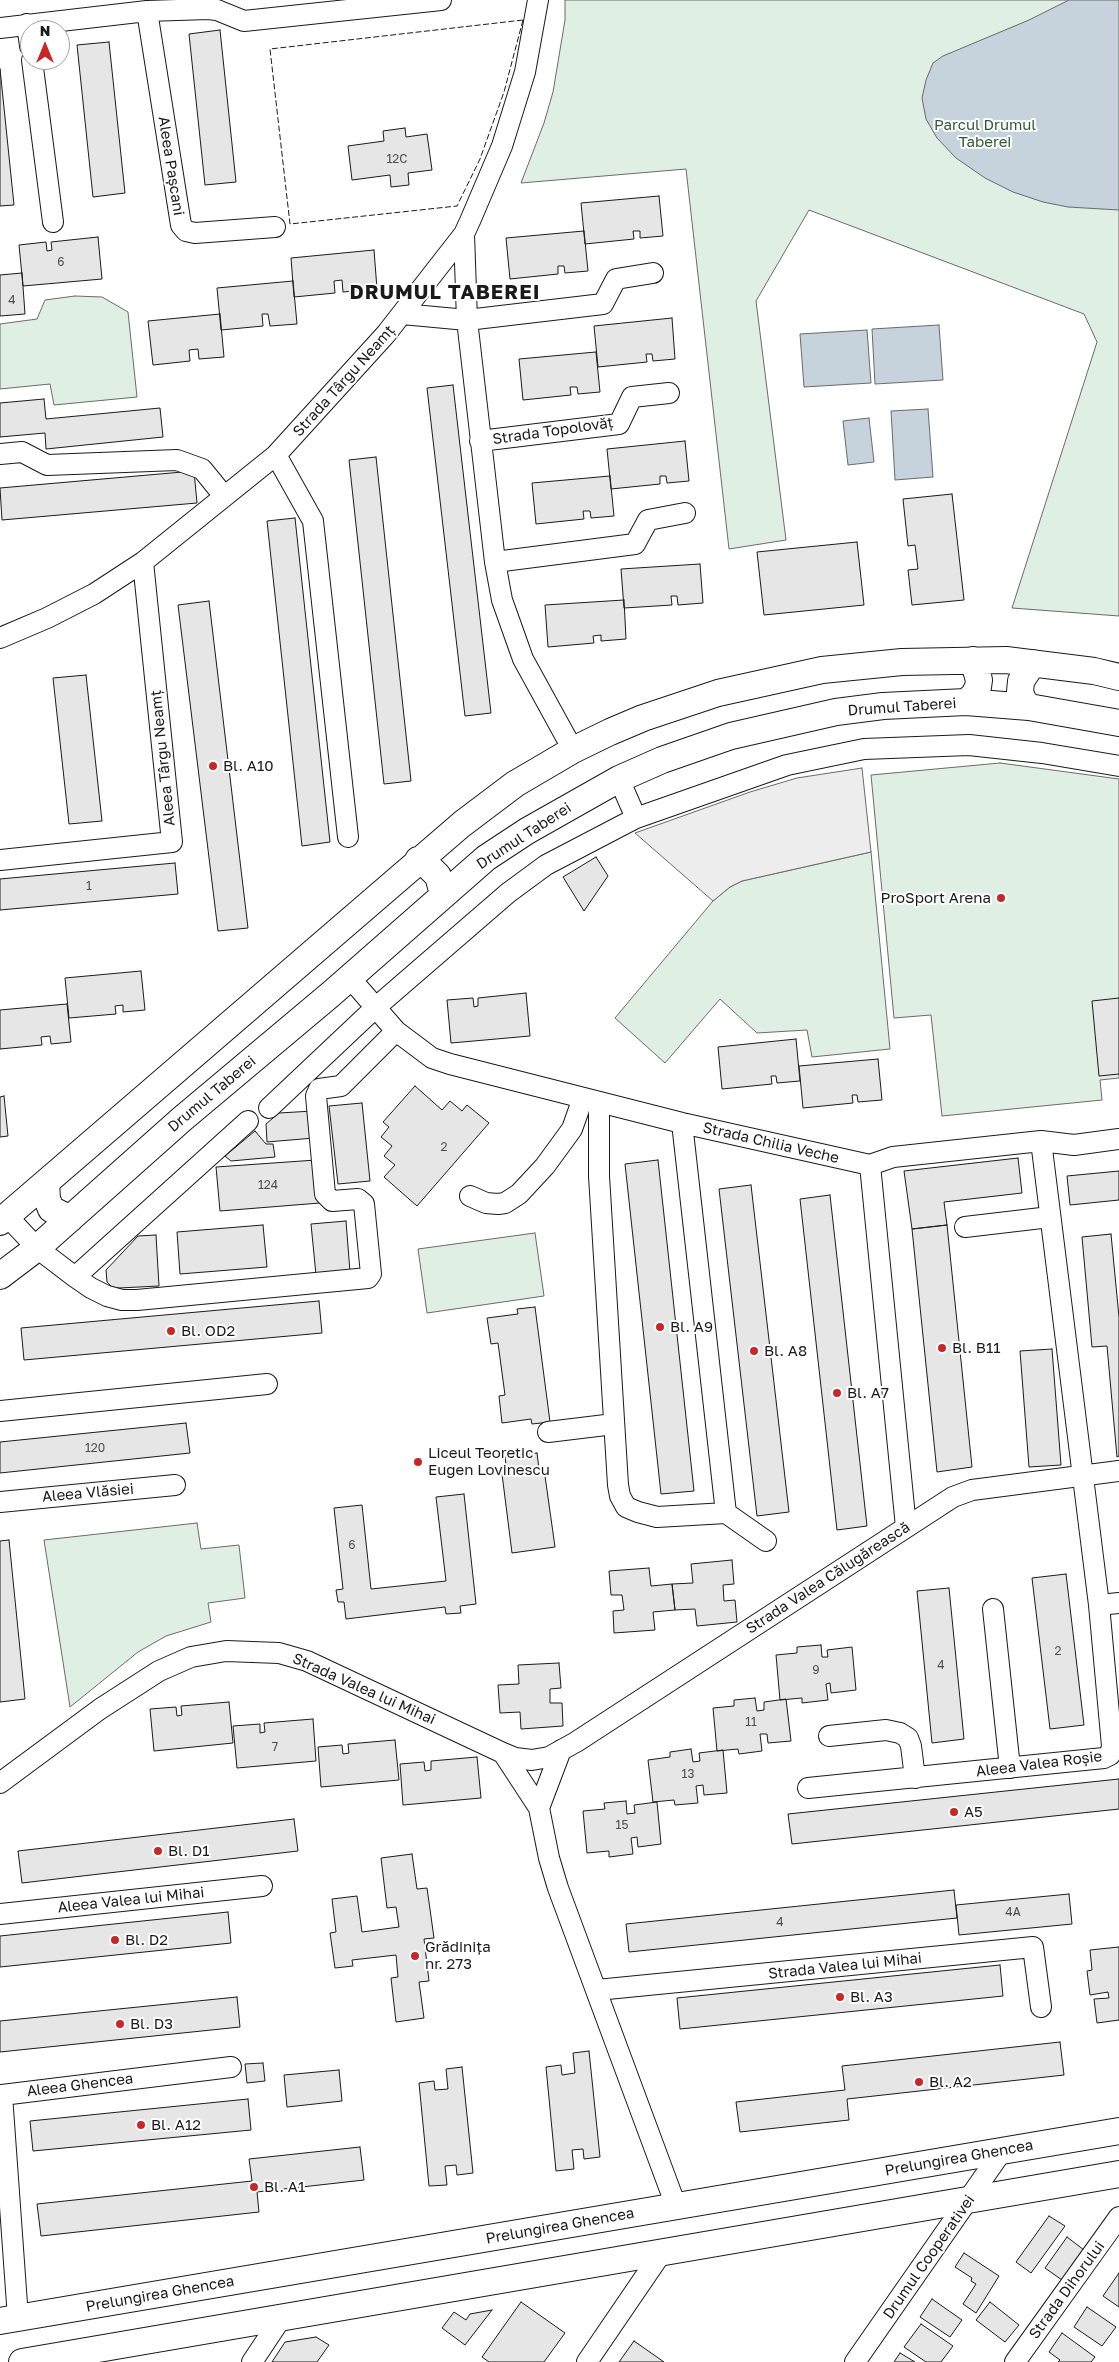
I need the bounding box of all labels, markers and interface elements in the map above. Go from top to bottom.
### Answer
north arrow [20,20,70,70]
text: N [40,22,50,39]
street label: Aleea Pașcani [154,115,188,217]
park label: Parcul Drumul Taberei [934,116,1036,151]
house number: 12C [387,152,407,166]
house number: 6 [57,255,65,269]
district label: DRUMUL TABEREI [348,281,542,305]
house number: 4 [8,293,16,307]
street label: Strada Târgu Neamț [289,322,399,440]
street label: Strada Topolovăț [491,414,615,448]
street label: Aleea Târgu Neamț [147,689,179,827]
street label: Drumul Taberei [847,694,957,720]
place label: Bl. A10 [223,757,273,775]
marker: Bl. A10 [207,760,219,772]
street label: Drumul Taberei [473,799,575,873]
house number: 1 [86,879,92,893]
place label: ProSport Arena [881,889,991,907]
marker: ProSport Arena [995,892,1007,904]
street label: Drumul Taberei [164,1052,260,1136]
street label: Strada Chilia Veche [701,1119,841,1167]
house number: 2 [441,1140,447,1154]
house number: 124 [258,1178,278,1192]
place label: Bl. A9 [670,1318,713,1336]
marker: Bl. A9 [654,1321,666,1333]
place label: Bl. OD2 [181,1322,235,1340]
marker: Bl. OD2 [165,1325,177,1337]
place label: Bl. B11 [952,1339,1000,1357]
place label: Bl. A8 [764,1342,807,1360]
marker: Bl. B11 [936,1342,948,1354]
marker: Bl. A8 [748,1345,760,1357]
place label: Bl. A7 [847,1384,889,1402]
marker: Bl. A7 [831,1387,843,1399]
house number: 120 [85,1441,105,1455]
place label: Liceul Teoretic Eugen Lovinescu [428,1444,550,1479]
marker: Liceul Teoretic Eugen Lovinescu [412,1456,424,1468]
street label: Aleea Vlăsiei [41,1480,135,1506]
street label: Strada Valea Călugărească [743,1518,913,1638]
house number: 6 [348,1538,356,1552]
house number: 2 [1055,1644,1061,1658]
street label: Strada Valea lui Mihai [290,1649,438,1729]
house number: 4 [937,1658,945,1672]
house number: 9 [812,1663,820,1677]
house number: 11 [745,1715,757,1729]
house number: 7 [272,1740,278,1754]
street label: Aleea Valea Roșie [975,1747,1103,1781]
house number: 13 [682,1767,694,1781]
place label: A5 [964,1803,983,1821]
marker: A5 [948,1806,960,1818]
house number: 15 [616,1818,628,1832]
place label: Bl. D1 [168,1842,210,1860]
marker: Bl. D1 [152,1845,164,1857]
street label: Aleea Valea lui Mihai [57,1883,205,1917]
house number: 4A [1005,1905,1021,1919]
house number: 4 [776,1915,784,1929]
place label: Bl. D2 [125,1931,168,1949]
marker: Bl. D2 [109,1934,121,1946]
place label: Grădinița nr. 273 [425,1938,491,1973]
street label: Strada Valea lui Mihai [767,1949,923,1983]
marker: Grădinița nr. 273 [409,1950,421,1962]
place label: Bl. A3 [850,1988,893,2006]
marker: Bl. A3 [834,1991,846,2003]
place label: Bl. D3 [130,2015,173,2033]
marker: Bl. D3 [114,2018,126,2030]
street label: Aleea Ghencea [26,2070,134,2100]
place label: Bl. A2 [929,2073,972,2091]
marker: Bl. A2 [913,2076,925,2088]
place label: Bl. A12 [151,2116,201,2134]
marker: Bl. A12 [135,2119,147,2131]
street label: Prelungirea Ghencea [883,2136,1035,2180]
place label: Bl. A1 [264,2178,305,2196]
marker: Bl. A1 [248,2181,260,2193]
street label: Drumul Cooperativei [879,2192,979,2322]
street label: Prelungirea Ghencea [484,2204,636,2248]
street label: Strada Dihorului [1025,2238,1109,2342]
street label: Prelungirea Ghencea [84,2272,236,2316]

